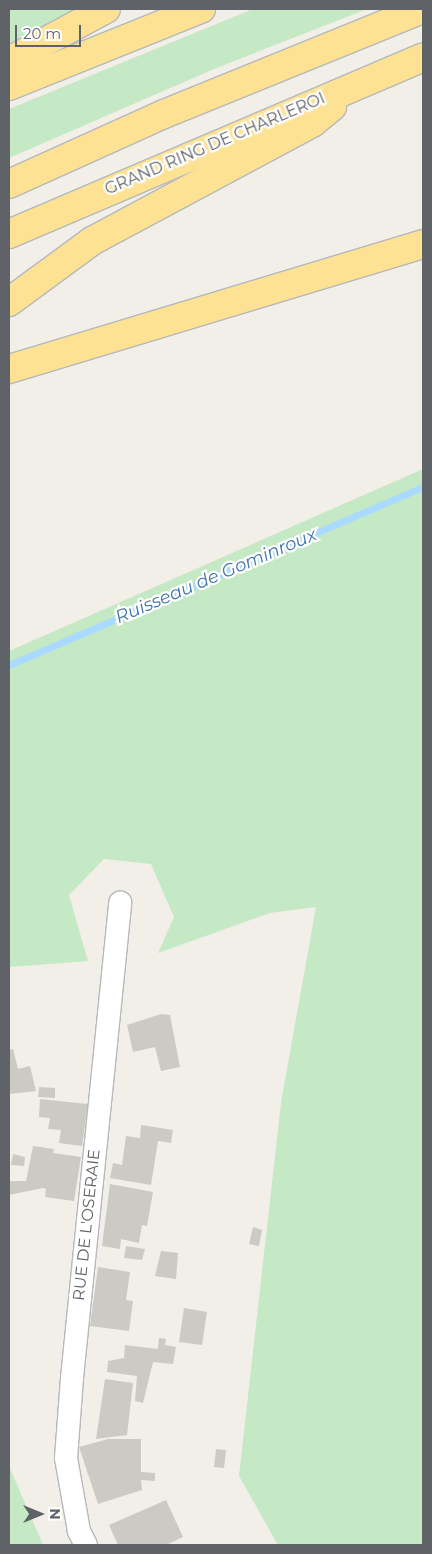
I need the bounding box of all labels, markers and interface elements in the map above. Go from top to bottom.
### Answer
scale bar [18,15,84,47]
text: 20 m [23,24,61,43]
street label: GRAND RING DE CHARLEROI [102,89,328,199]
water label: Ruisseau de Gominroux [112,524,320,628]
street label: RUE DE L'OSERAIE [69,1148,105,1302]
north arrow [15,1489,65,1539]
text: N [46,1508,64,1520]

